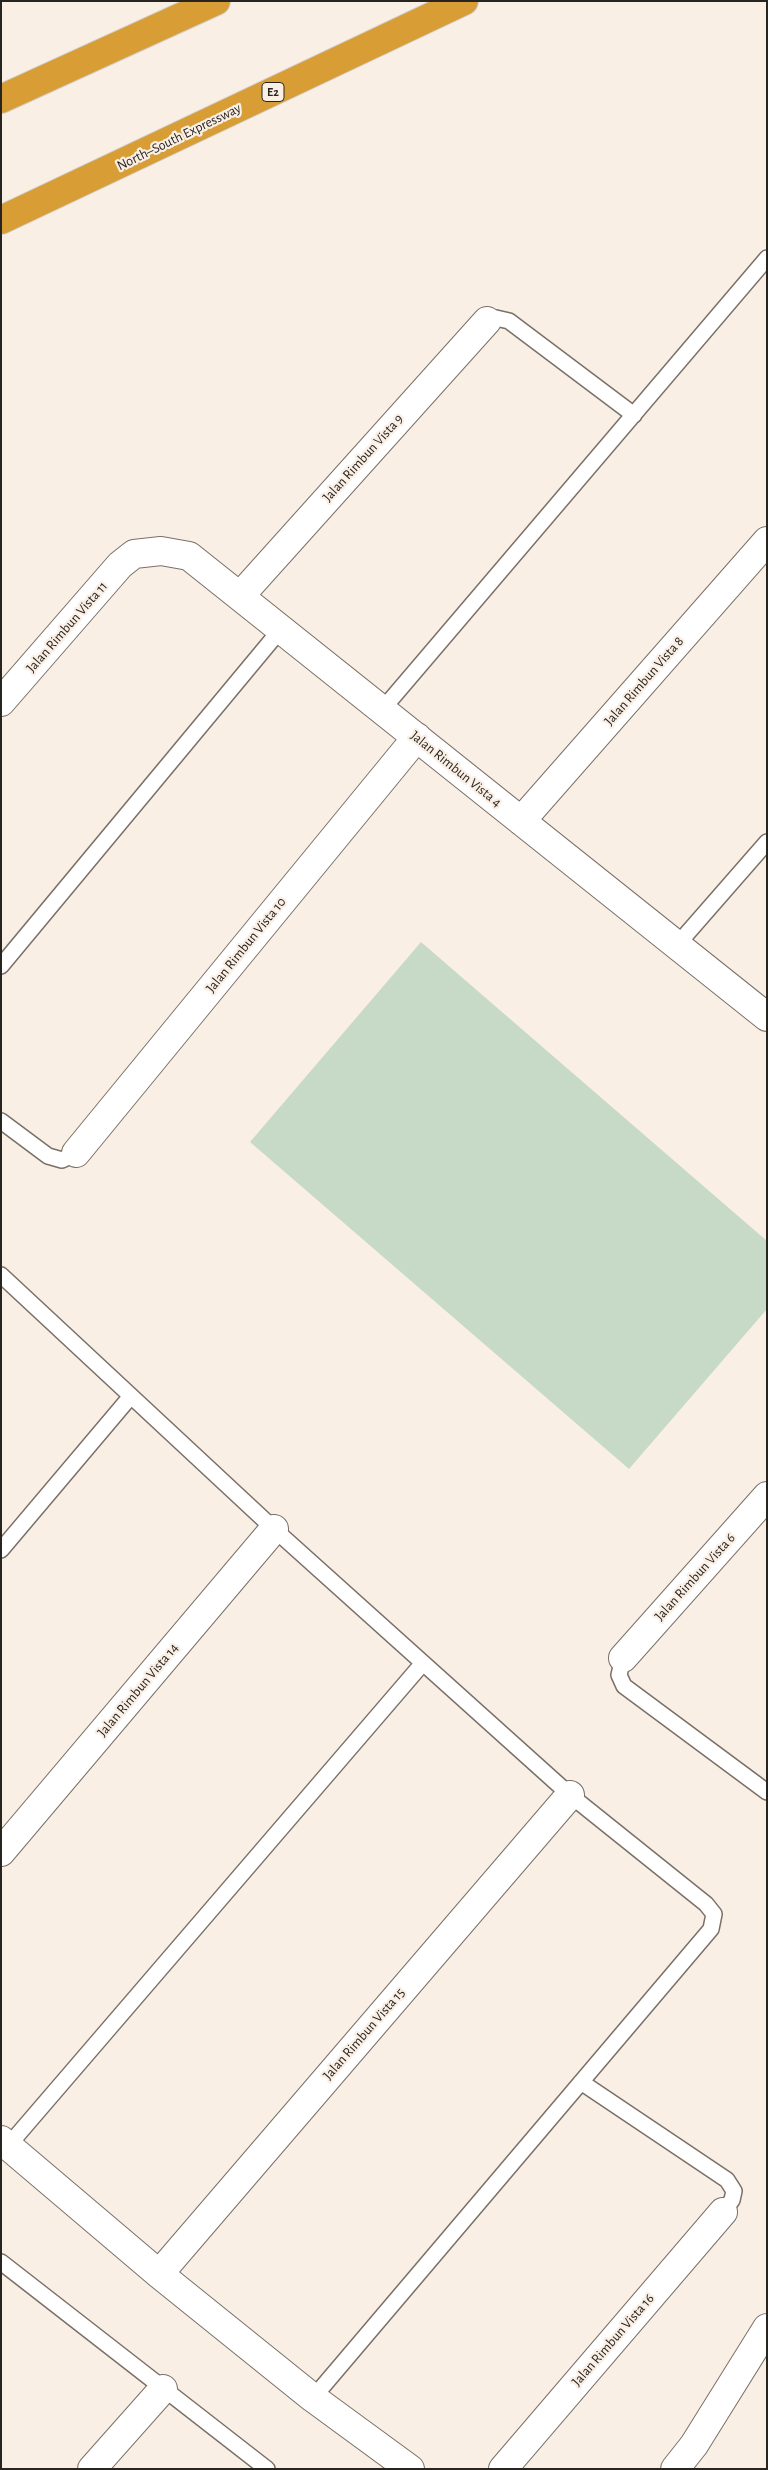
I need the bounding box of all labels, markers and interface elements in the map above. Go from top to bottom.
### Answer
road number: E2 [262,82,284,101]
street label: North–South Expressway [114,100,244,174]
street label: Jalan Rimbun Vista 9 [319,411,407,505]
street label: Jalan Rimbun Vista 11 [23,578,111,676]
street label: Jalan Rimbun Vista 8 [601,633,687,729]
street label: Jalan Rimbun Vista 4 [407,727,505,811]
street label: Jalan Rimbun Vista 10 [202,894,290,996]
street label: Jalan Rimbun Vista 6 [651,1530,739,1624]
street label: Jalan Rimbun Vista 14 [94,1640,182,1740]
street label: Jalan Rimbun Vista 15 [320,1985,408,2083]
street label: Jalan Rimbun Vista 16 [568,2290,658,2390]

